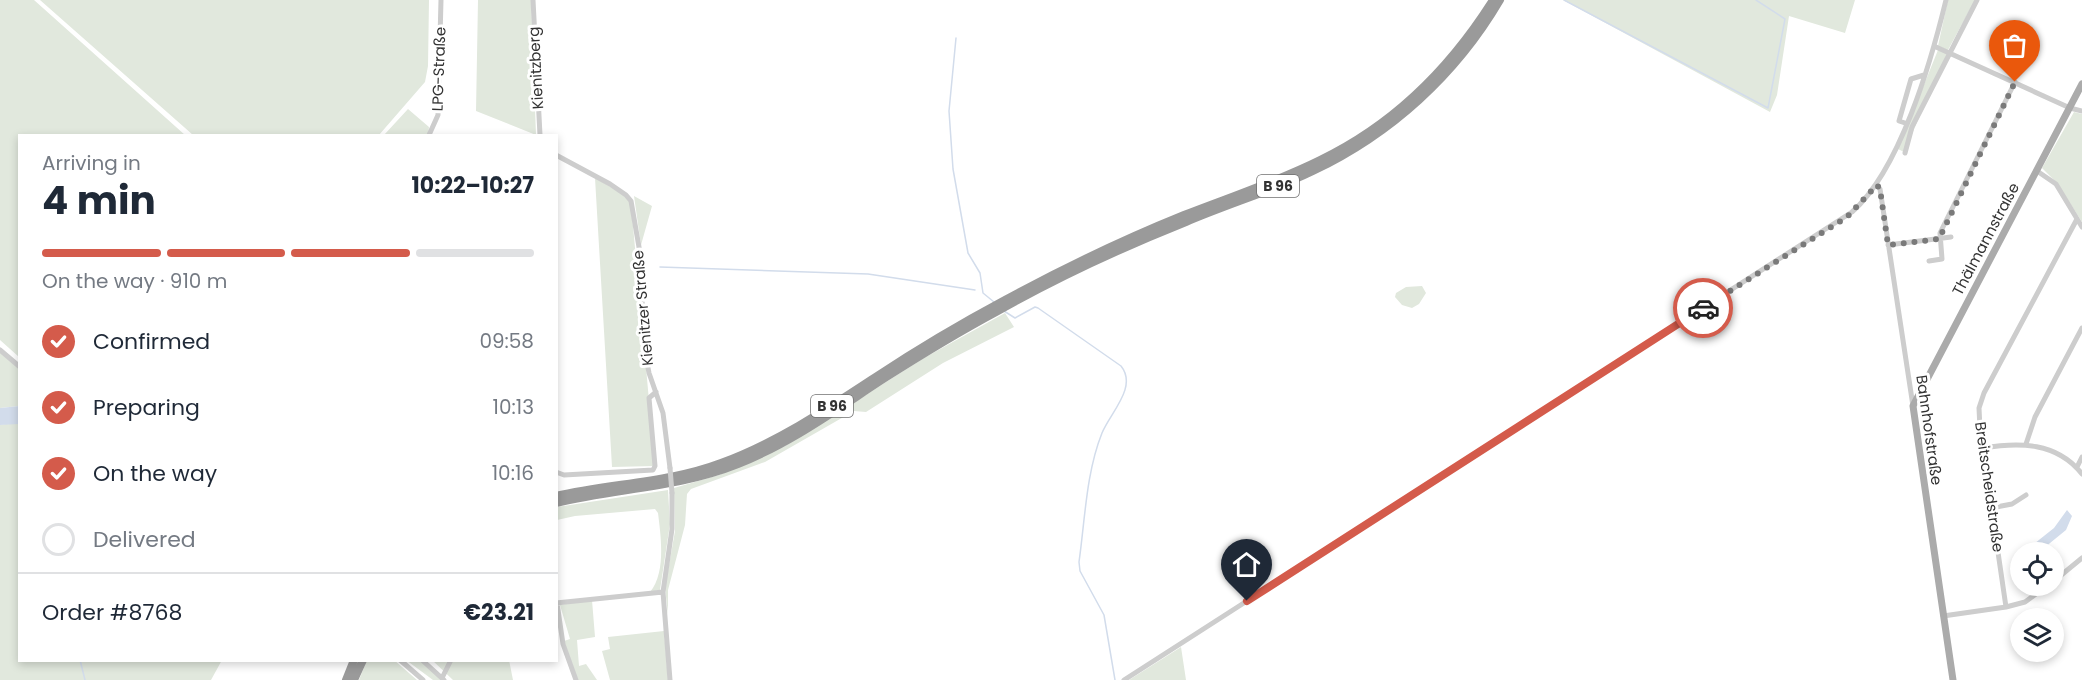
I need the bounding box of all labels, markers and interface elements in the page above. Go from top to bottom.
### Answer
pin [1989,20,2040,82]
street label: LPG-Straße [427,26,450,112]
street label: Kienitzberg [523,26,548,110]
icon: bag [1998,29,2031,62]
text: Arriving in [42,149,141,177]
text: 10:22–10:27 [412,170,534,201]
text: 4 min [42,173,156,228]
road number: B 96 [1257,175,1299,197]
street label: Thälmannstraße [1947,179,2024,299]
street label: Kienitzer Straße [627,249,658,367]
text: On the way · 910 m [42,267,227,295]
courier [1673,278,1733,338]
icon: car [1687,292,1720,325]
icon: check [42,325,75,358]
text: Confirmed [93,326,210,357]
text: 09:58 [479,327,534,355]
street label: Bahnhofstraße [1911,373,1948,486]
icon: check [42,391,75,424]
text: Preparing [93,392,200,423]
text: 10:13 [493,393,534,421]
road number: B 96 [811,395,853,417]
street label: Breitscheidstraße [1970,420,2009,553]
icon: check [42,457,75,490]
text: On the way [93,458,217,489]
text: 10:16 [492,459,534,487]
text: Delivered [93,524,196,555]
pin [1221,539,1272,601]
map controls [2010,542,2064,662]
button: locate [2010,542,2064,596]
icon: home [1230,548,1263,581]
text: Order #8768 [42,597,182,628]
text: €23.21 [464,597,534,628]
button: layers [2010,608,2064,662]

